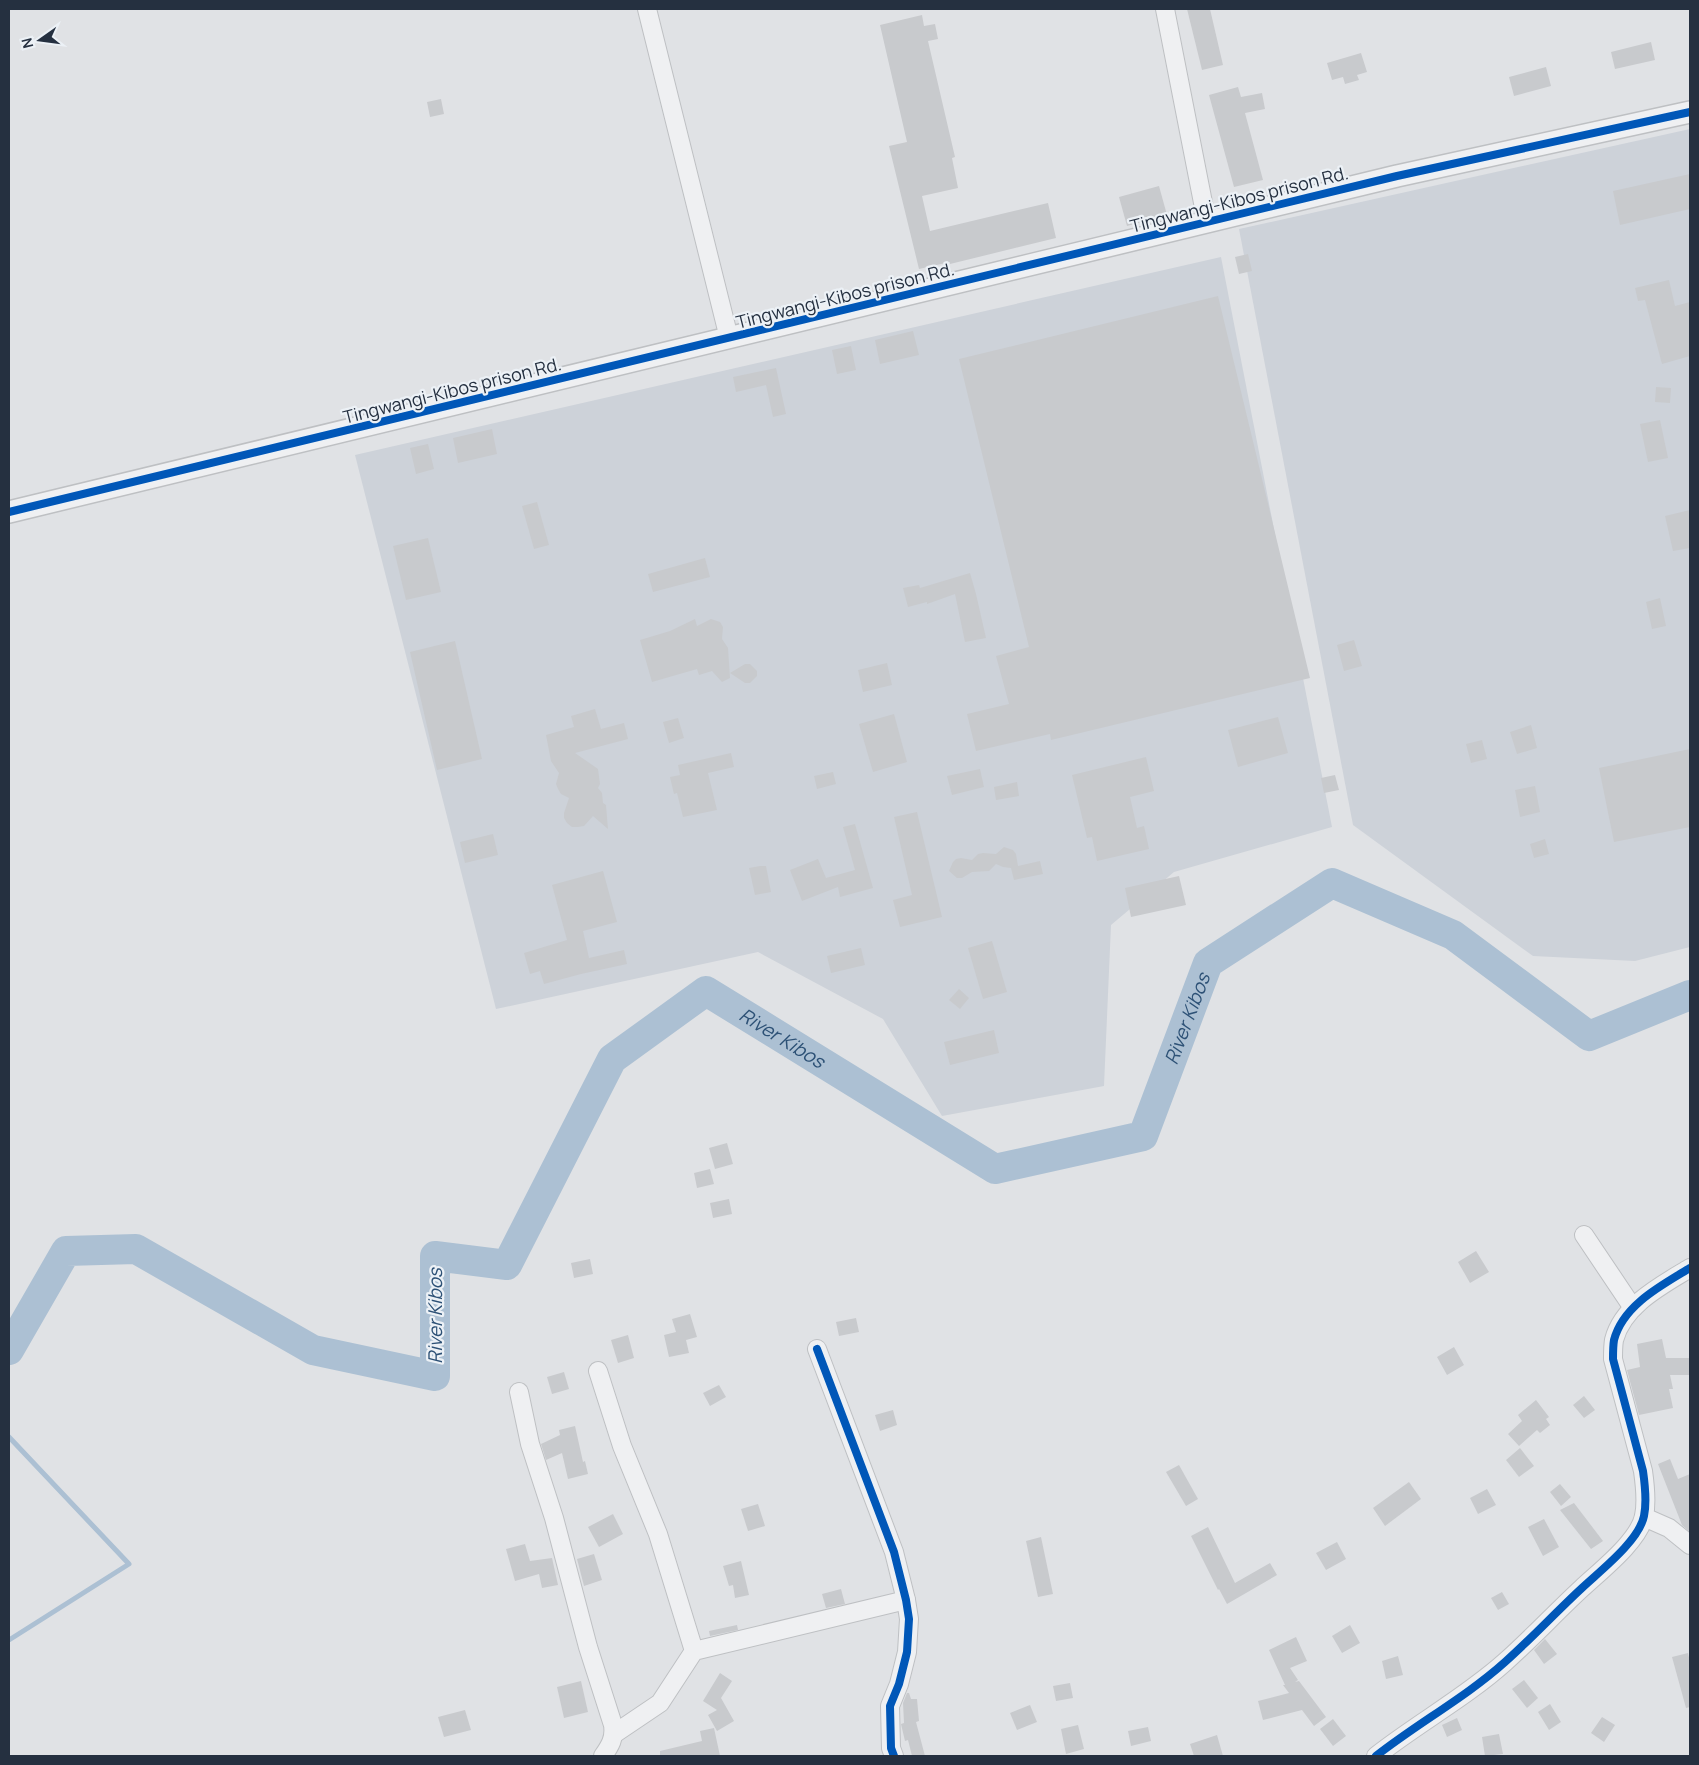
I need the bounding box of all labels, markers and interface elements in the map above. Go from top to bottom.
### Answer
north arrow [15,15,65,65]
text: N [16,36,37,50]
street label: Tingwangi-Kibos prison Rd. [1127,160,1351,238]
street label: Tingwangi-Kibos prison Rd. [733,256,957,334]
street label: Tingwangi-Kibos prison Rd. [340,351,564,429]
water label: River Kibos [1158,967,1217,1068]
water label: River Kibos [735,1002,831,1075]
water label: River Kibos [422,1266,448,1364]

